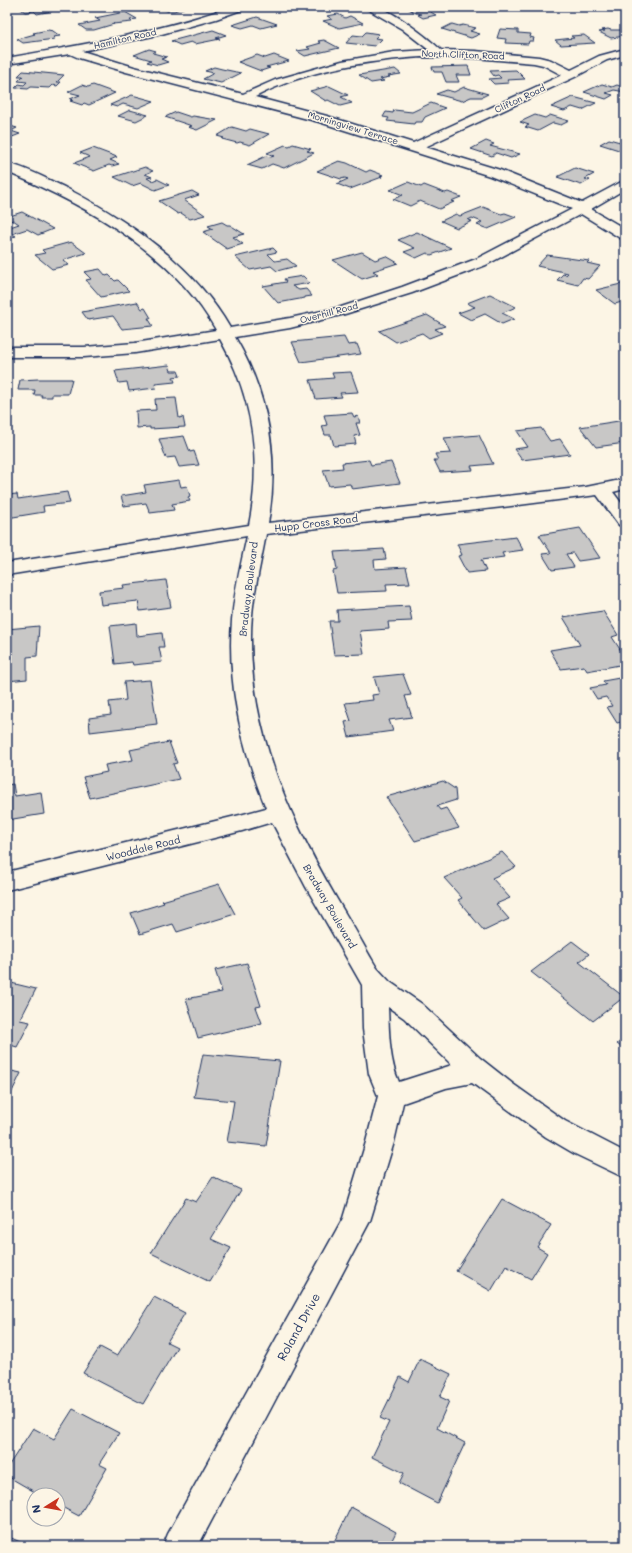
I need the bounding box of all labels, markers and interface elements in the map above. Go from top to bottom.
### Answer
street label: Hamilton Road [93,26,157,51]
street label: North Clifton Road [421,48,505,61]
street label: Clifton Road [493,82,547,115]
street label: Morningview Terrace [307,109,400,147]
street label: Overhill Road [299,299,359,326]
street label: Hupp Cross Road [273,511,359,535]
street label: Bradway Boulevard [235,541,261,637]
street label: Wooddale Road [104,832,182,864]
street label: Bradway Boulevard [300,861,360,951]
street label: Roland Drive [273,1290,323,1363]
north arrow [26,1487,66,1527]
text: N [28,1503,44,1515]

